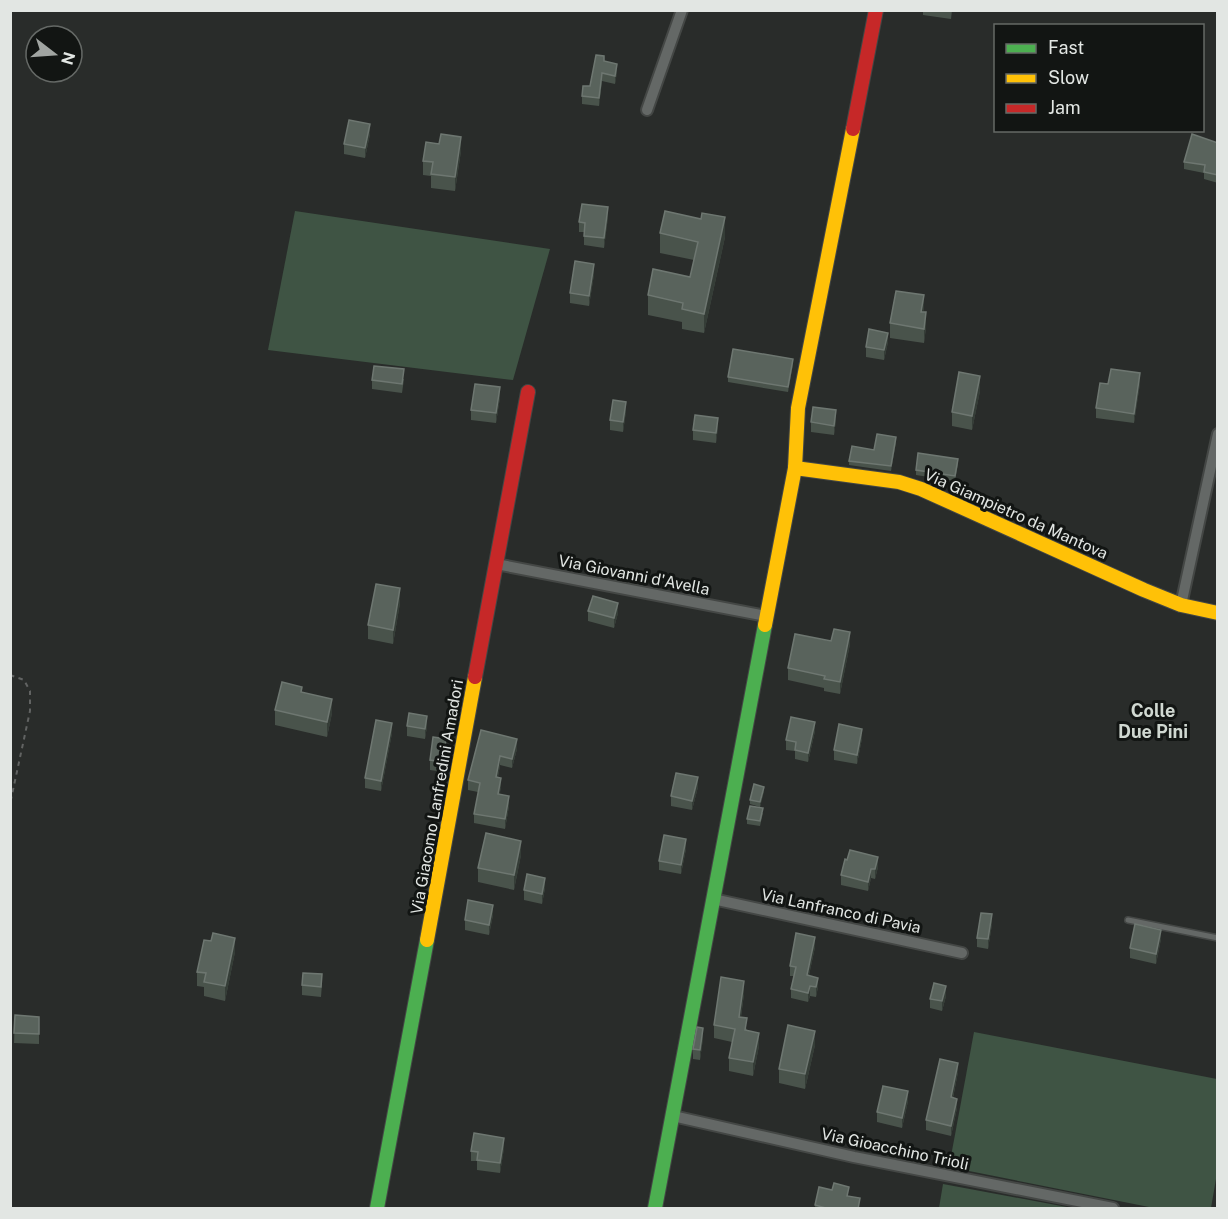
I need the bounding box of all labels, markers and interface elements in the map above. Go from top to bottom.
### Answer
north arrow [24,24,84,84]
legend [994,24,1204,132]
text: Fast [1048,37,1084,58]
text: N [57,49,79,67]
text: Slow [1048,67,1089,88]
text: Jam [1048,97,1081,118]
street label: Via Giampietro da Mantova [921,465,1111,563]
street label: Via Giovanni d'Avella [557,551,711,599]
street label: Via Giacomo Lanfredini Amadori [407,678,467,916]
district label: Colle Due Pini [1118,700,1188,742]
street label: Via Lanfranco di Pavia [759,885,923,937]
street label: Via Gioacchino Trioli [819,1124,971,1174]

